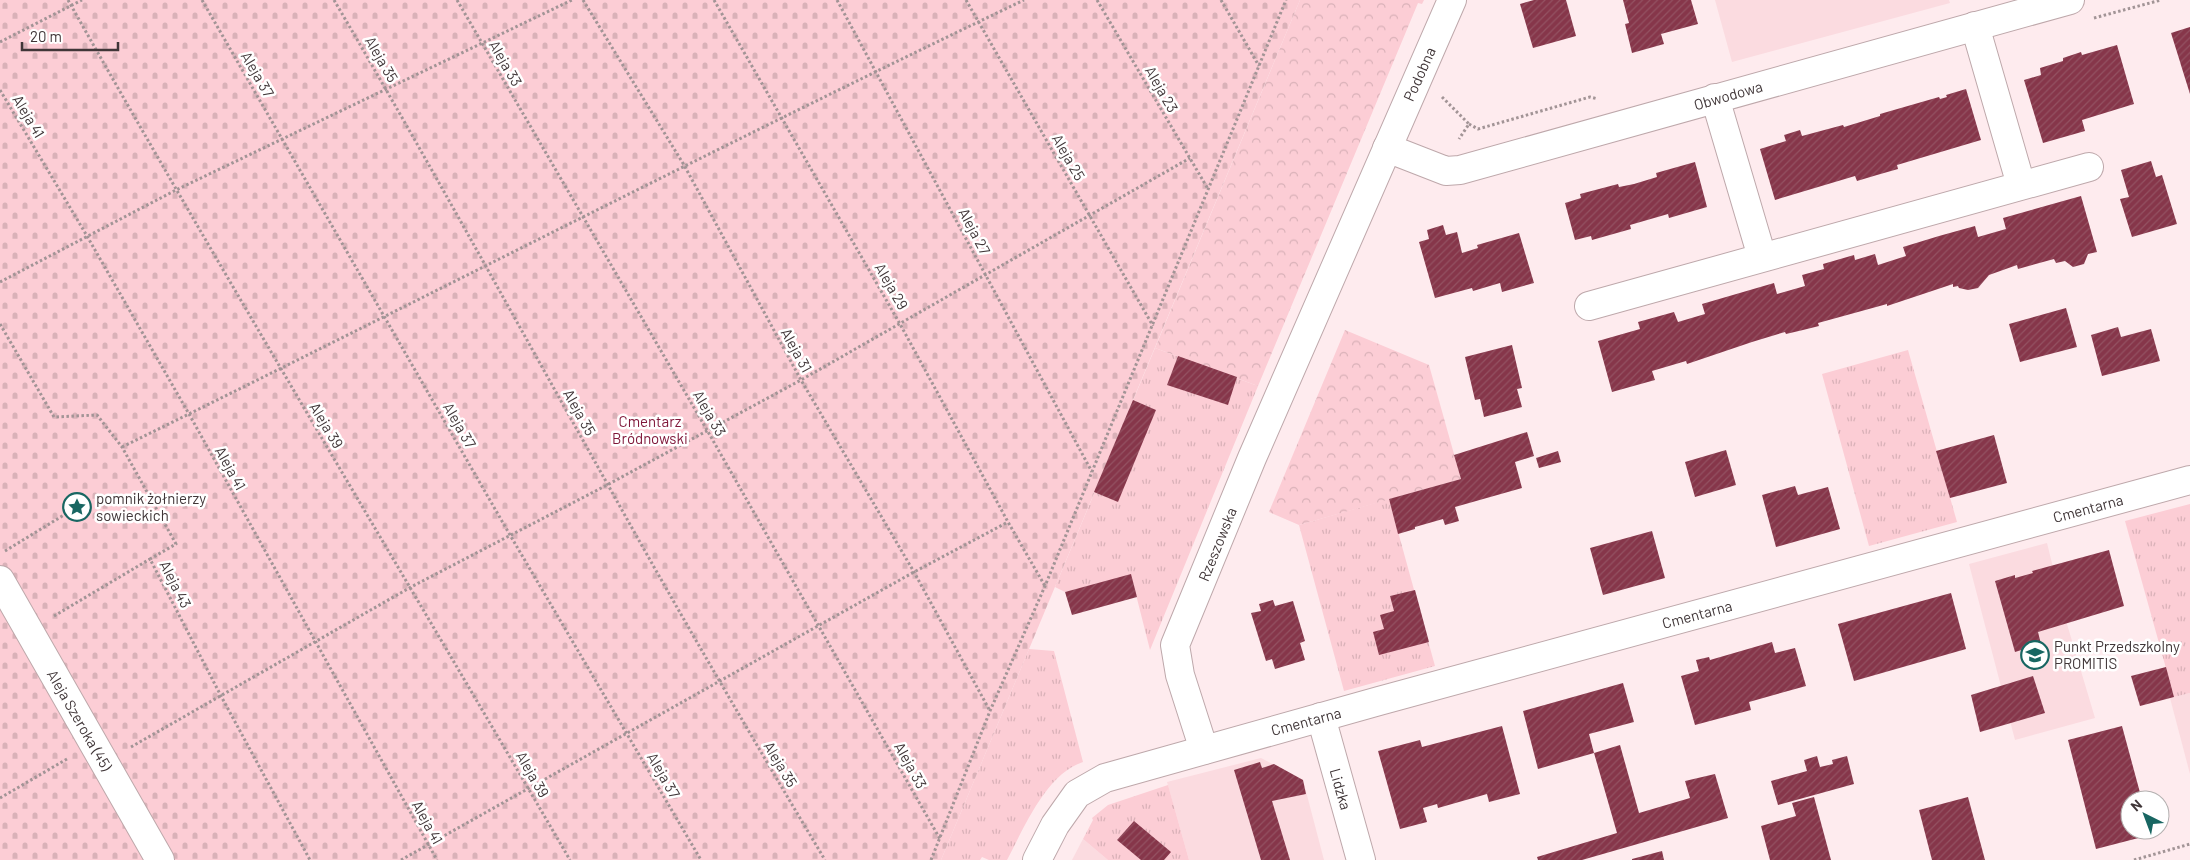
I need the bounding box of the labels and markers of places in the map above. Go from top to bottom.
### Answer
place label: pomnik żołnierzy sowieckich [96,489,206,524]
place icon: pomnik żołnierzy sowieckich [62,492,92,522]
place label: Punkt Przedszkolny PROMITIS [2054,637,2180,672]
school or university icon: Punkt Przedszkolny PROMITIS [2020,640,2050,670]

